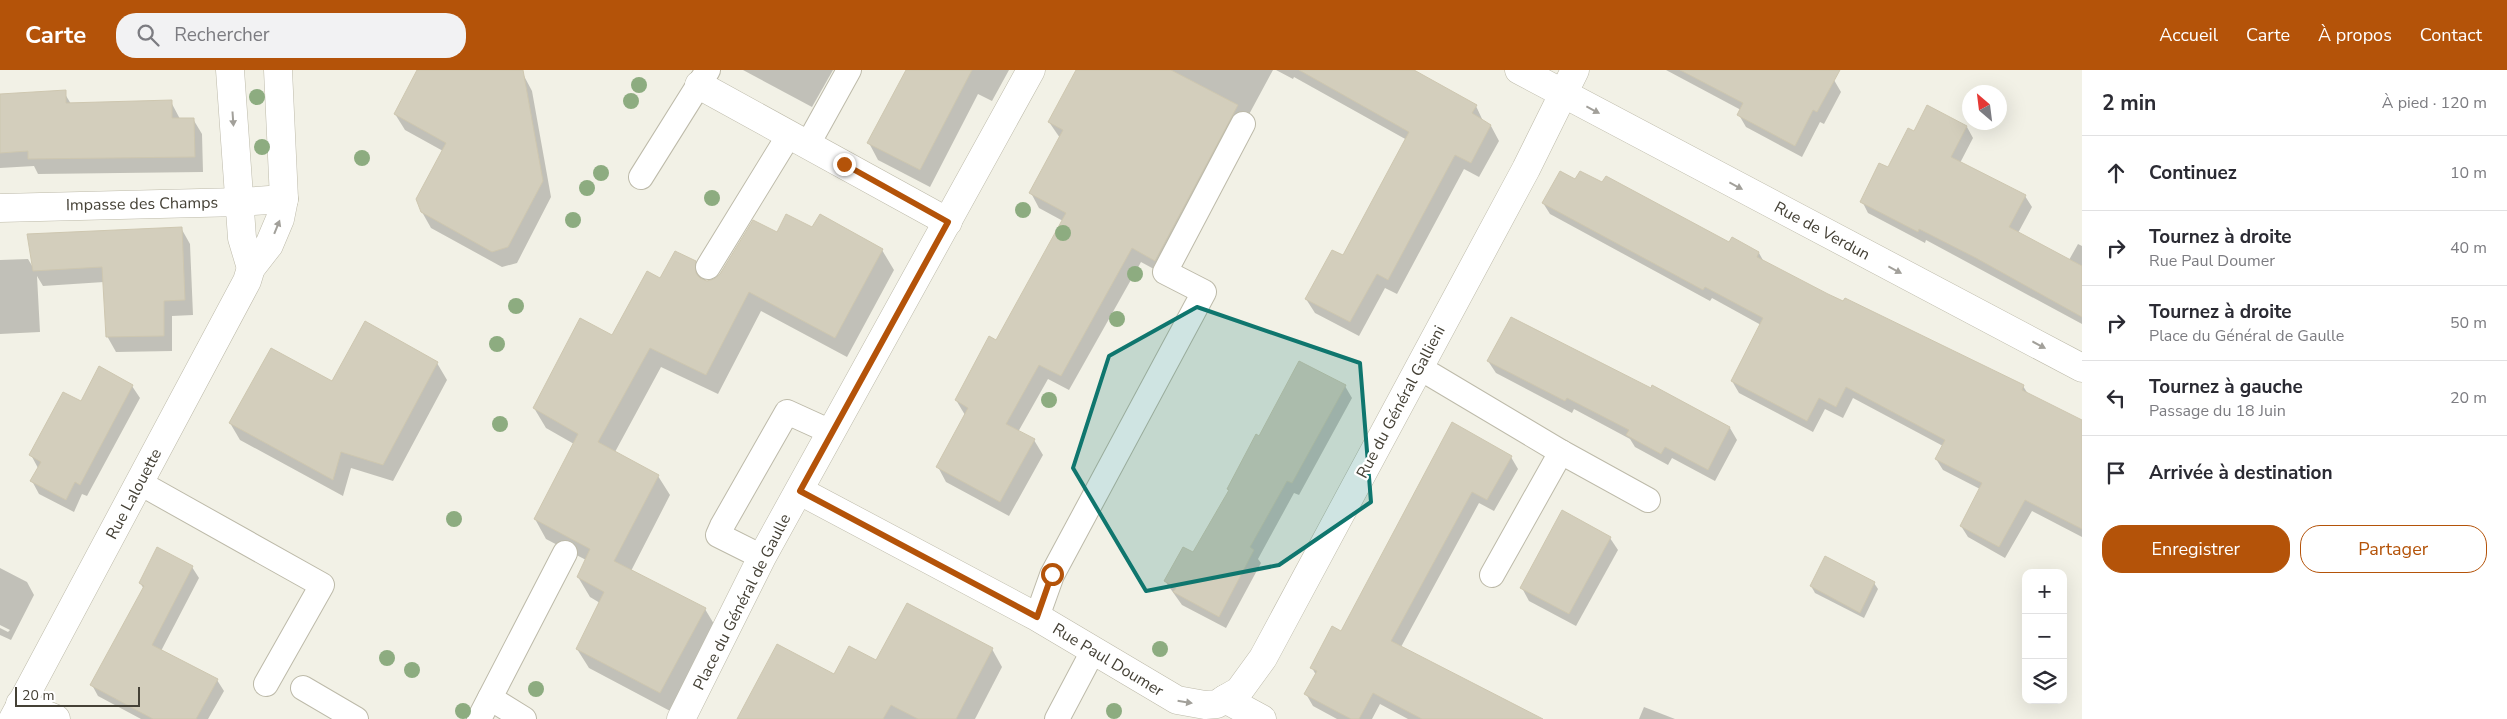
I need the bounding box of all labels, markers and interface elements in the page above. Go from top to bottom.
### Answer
search box [116,13,466,58]
text: Carte [25,19,86,51]
icon: search [134,21,162,49]
text: Rechercher [174,22,270,48]
text: Accueil [2159,23,2218,47]
text: Carte [2246,23,2290,47]
text: À propos [2318,23,2392,47]
text: Contact [2420,23,2482,47]
north arrow [1962,85,2007,130]
text: 2 min [2102,89,2156,117]
text: À pied · 120 m [2382,92,2487,114]
one-way arrow [1585,106,1600,114]
one-way arrow [230,111,238,127]
route end [833,153,856,176]
icon: ahead [2102,159,2130,187]
text: Continuez [2149,160,2237,186]
text: 10 m [2450,162,2487,184]
one-way arrow [1729,182,1744,190]
street label: Impasse des Champs [66,192,218,216]
street label: Rue de Verdun [1770,196,1874,266]
one-way arrow [273,220,281,234]
text: Tournez à droite [2149,224,2292,250]
icon: right [2102,234,2130,262]
text: 40 m [2450,237,2487,259]
text: Rue Paul Doumer [2149,250,2275,272]
one-way arrow [1888,266,1903,274]
text: Tournez à droite [2149,299,2292,325]
icon: right [2102,309,2130,337]
text: 50 m [2450,312,2487,334]
street label: Rue du Général Gallieni [1351,322,1451,482]
text: Place du Général de Gaulle [2149,325,2344,347]
one-way arrow [2032,341,2046,350]
text: Tournez à gauche [2149,374,2303,400]
icon: left [2102,384,2130,412]
text: 20 m [2450,387,2487,409]
text: Passage du 18 Juin [2149,400,2286,422]
street label: Rue Lalouette [101,445,167,543]
icon: arrive [2102,459,2130,487]
text: Arrivée à destination [2149,460,2333,486]
street label: Place du Général de Gaulle [688,510,796,694]
button: Enregistrer [2102,525,2290,573]
button: Partager [2300,525,2487,573]
route start [1041,563,1064,586]
map controls [2022,569,2067,704]
button: + [2022,569,2067,614]
button: − [2022,614,2067,659]
street label: Rue Paul Doumer [1048,618,1168,702]
button: layers [2022,659,2067,704]
scale bar [15,684,140,707]
text: 20 m [22,686,54,705]
one-way arrow [1178,698,1194,706]

